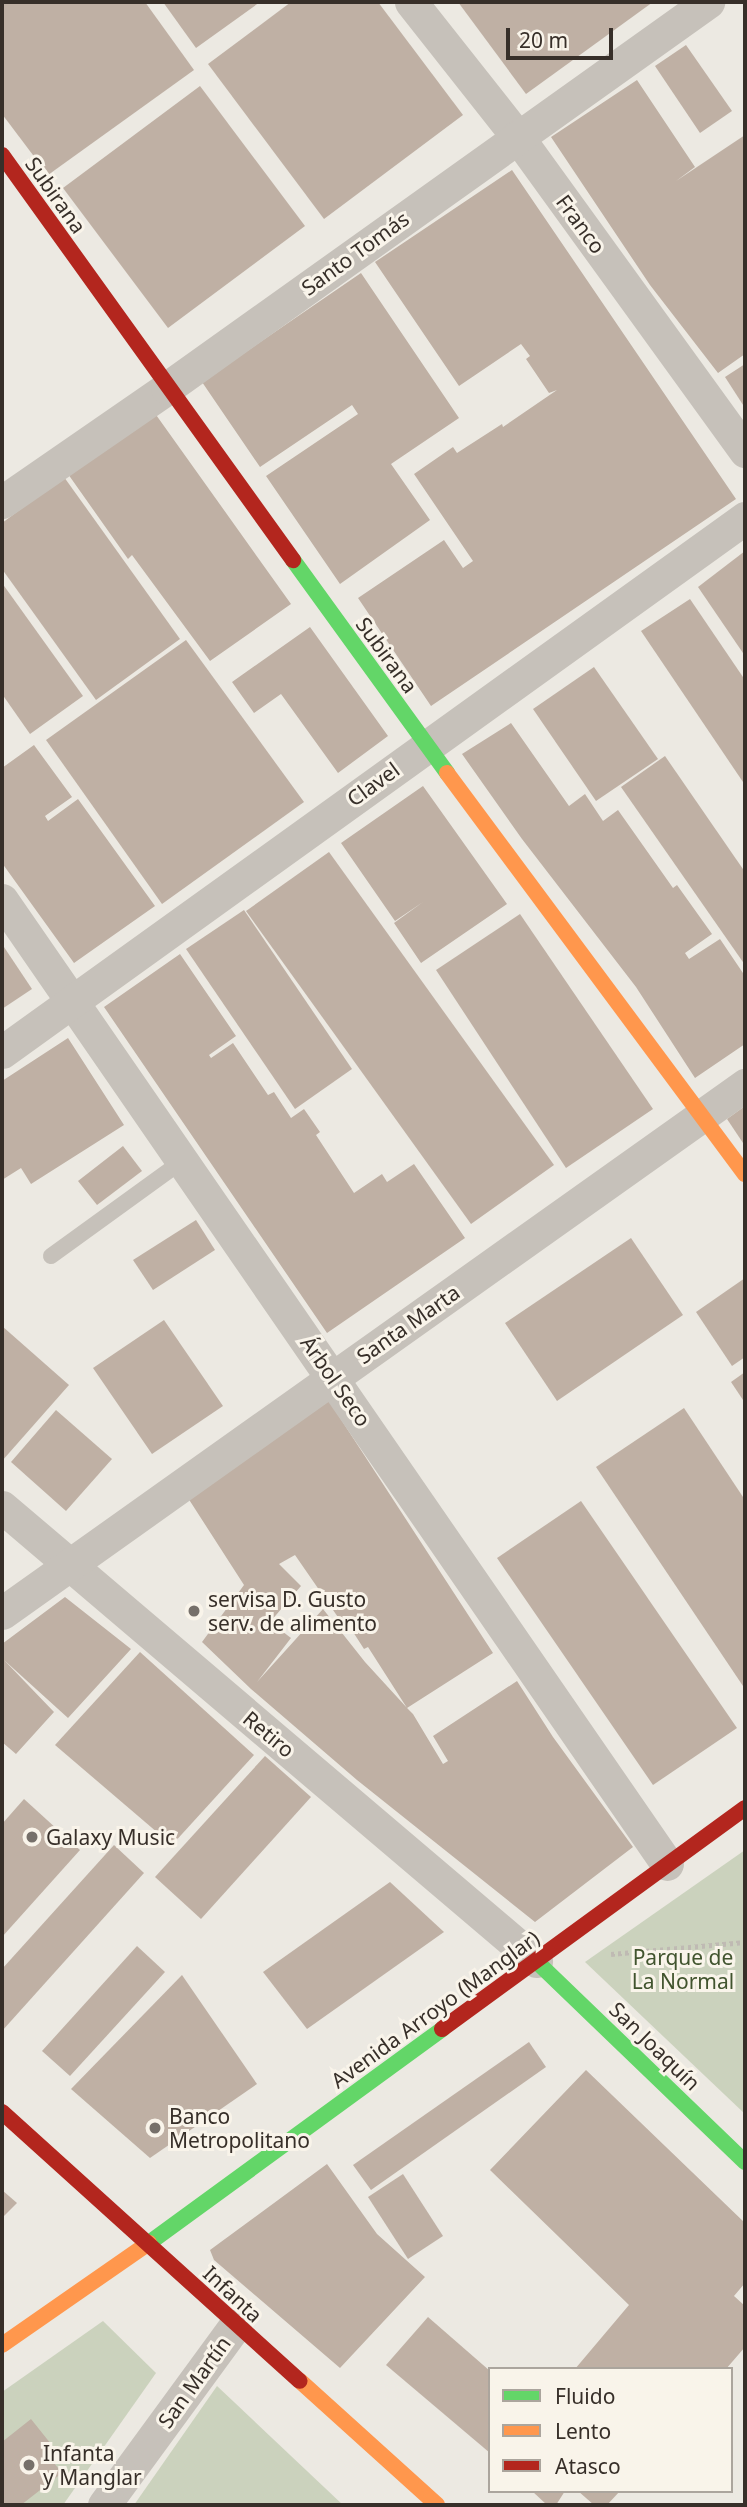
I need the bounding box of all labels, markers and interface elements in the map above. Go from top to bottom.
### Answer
scale bar [509,14,616,58]
text: 20 m [519,26,568,54]
street label: Subirana [21,152,91,238]
street label: Franco [551,190,611,258]
street label: Santo Tomás [296,206,414,300]
street label: Subirana [351,612,423,698]
street label: Clavel [342,757,404,811]
street label: Santa Marta [352,1279,464,1369]
street label: Árbol Seco [296,1331,376,1431]
place label: servisa D. Gusto serv. de alimento [208,1586,377,1636]
marker: servisa D. Gusto serv. de alimento [186,1603,202,1619]
street label: Retiro [238,1705,300,1763]
place label: Galaxy Music [46,1824,175,1850]
marker: Galaxy Music [24,1829,40,1845]
street label: Avenida Arroyo (Manglar) [326,1925,544,2093]
park label: Parque de La Normal [632,1944,734,1994]
street label: San Joaquín [604,1997,706,2095]
place label: Banco Metropolitano [169,2103,310,2153]
marker: Banco Metropolitano [147,2120,163,2136]
street label: Infanta [198,2260,268,2328]
street label: San Martín [152,2331,236,2433]
legend [488,2367,733,2493]
text: Fluido [555,2382,615,2410]
text: Lento [555,2417,611,2445]
place label: Infanta y Manglar [43,2440,142,2490]
text: Atasco [555,2452,621,2480]
marker: Infanta y Manglar [21,2457,37,2473]

